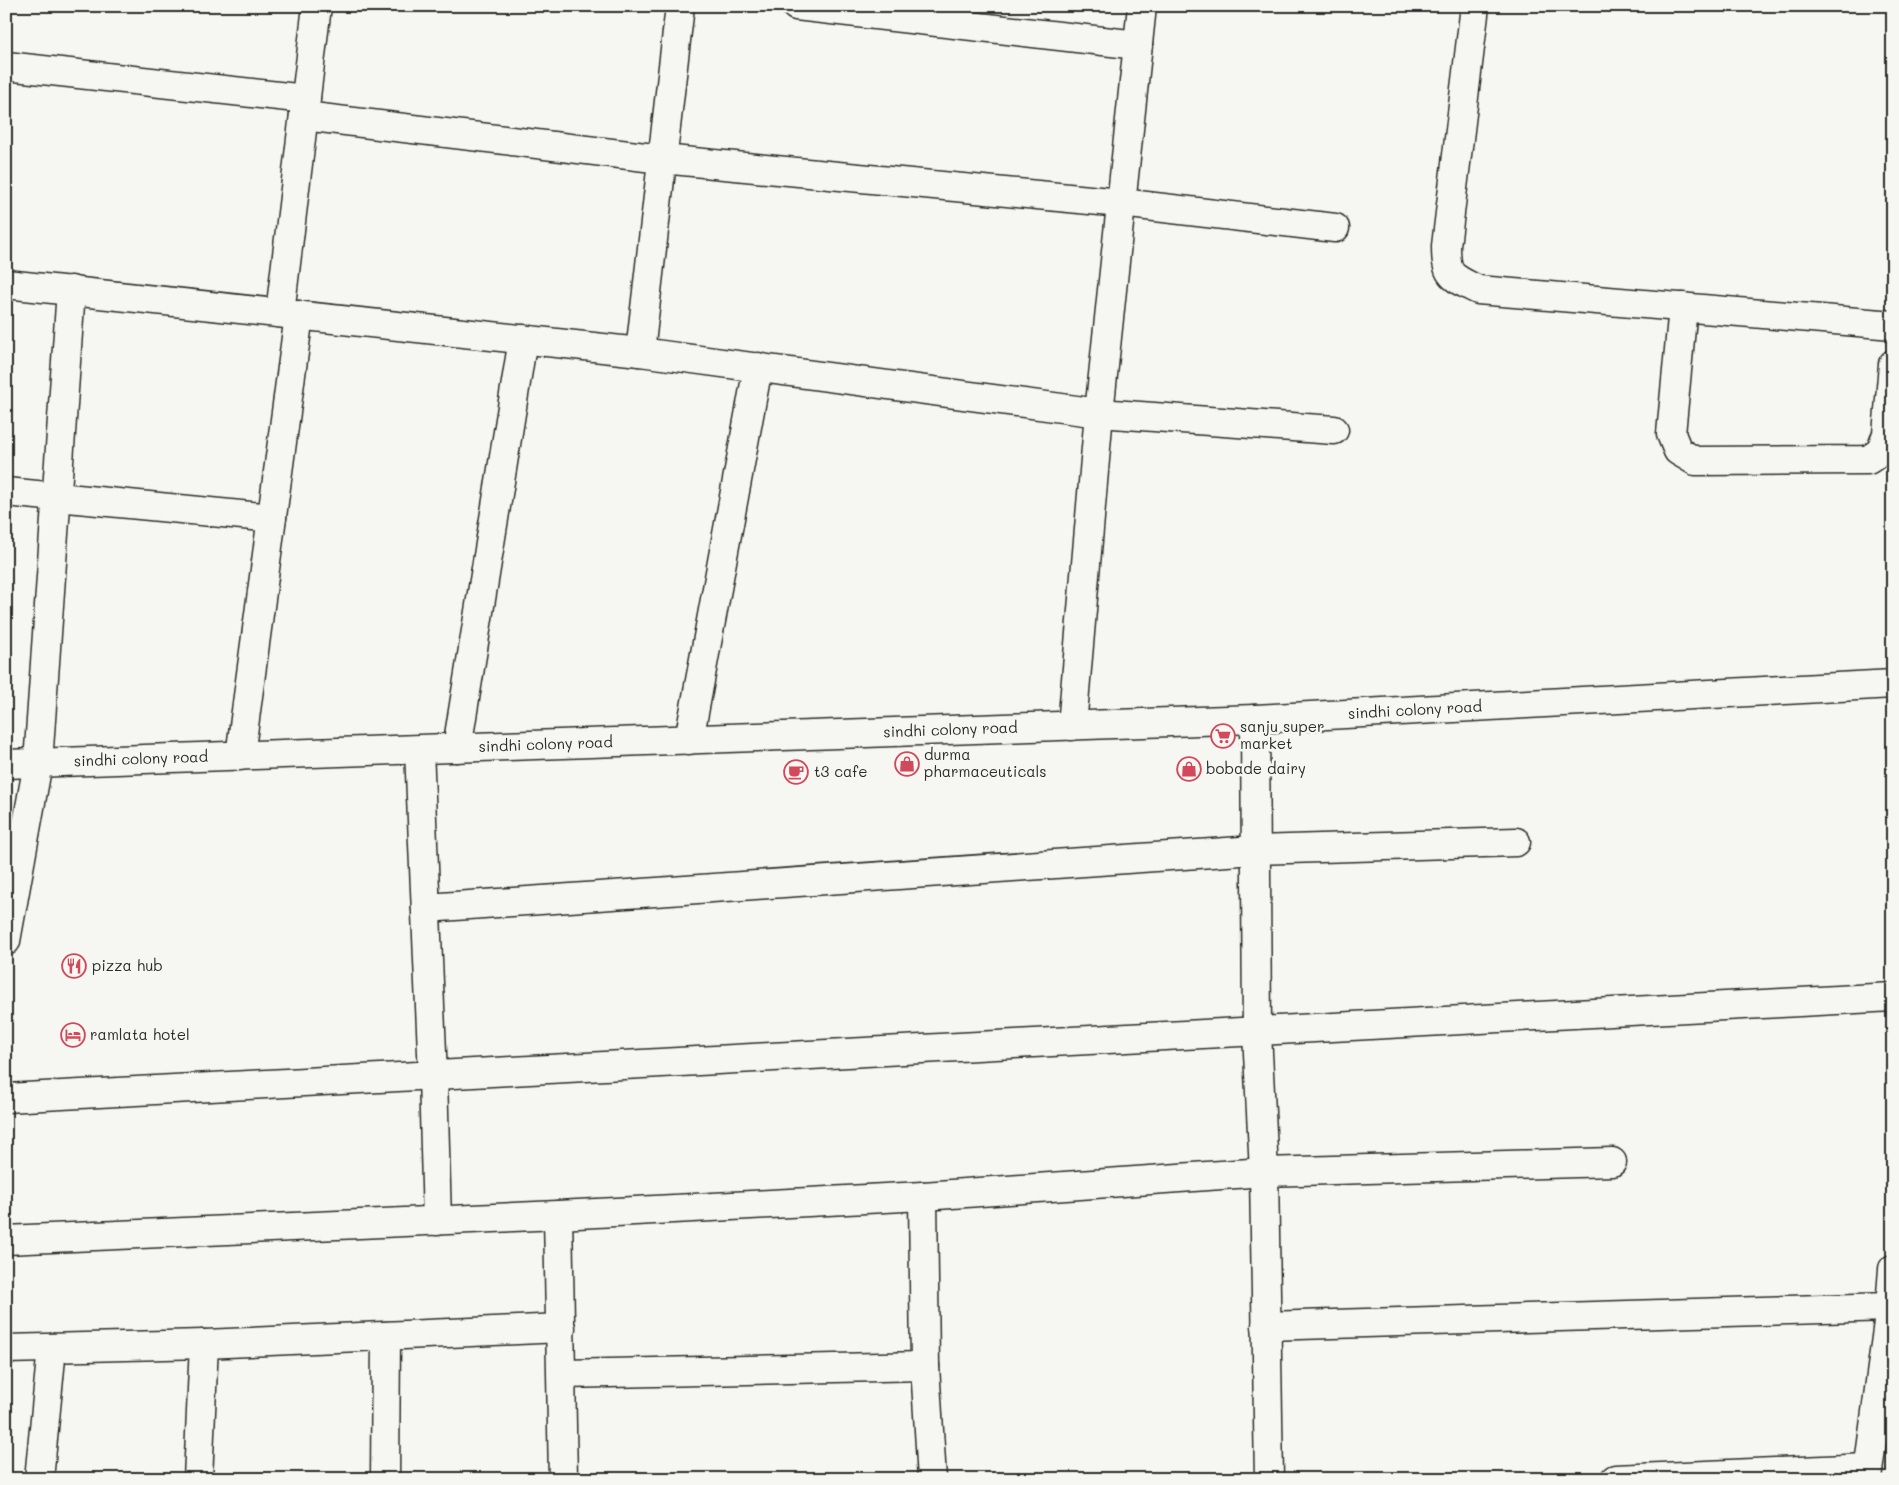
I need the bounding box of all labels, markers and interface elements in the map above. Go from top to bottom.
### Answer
street label: sindhi colony road [1347,696,1482,723]
place label: sanju super market [1240,716,1325,753]
street label: sindhi colony road [883,717,1018,741]
supermarket icon: sanju super market [1210,723,1236,749]
street label: sindhi colony road [478,731,613,756]
place label: durma pharmaceuticals [924,744,1047,781]
street label: sindhi colony road [73,746,208,771]
shop icon: durma pharmaceuticals [894,751,920,777]
shop icon: bobade dairy [1176,756,1202,782]
place label: bobade dairy [1206,758,1306,778]
cafe icon: t3 cafe [783,759,809,785]
place label: t3 cafe [814,761,867,781]
restaurant icon: pizza hub [61,953,87,979]
place label: pizza hub [92,955,163,975]
hotel icon: ramlata hotel [60,1022,86,1048]
place label: ramlata hotel [90,1024,190,1044]

